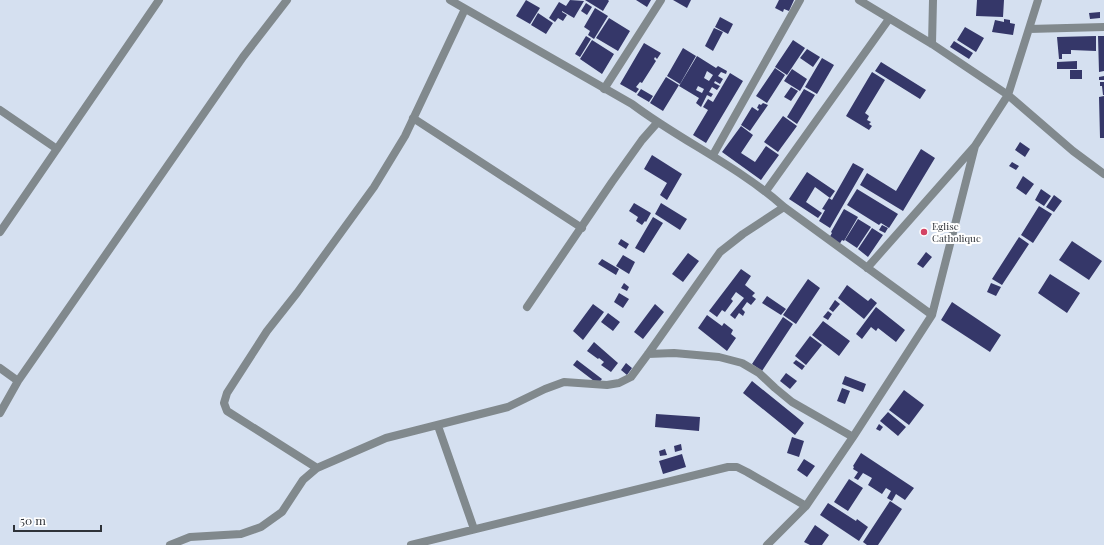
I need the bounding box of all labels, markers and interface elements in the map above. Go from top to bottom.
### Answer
place label: Eglise Catholique [932,219,981,245]
marker: Eglise Catholique [919,227,929,237]
scale bar [14,507,101,533]
text: 50 m [20,512,46,528]

